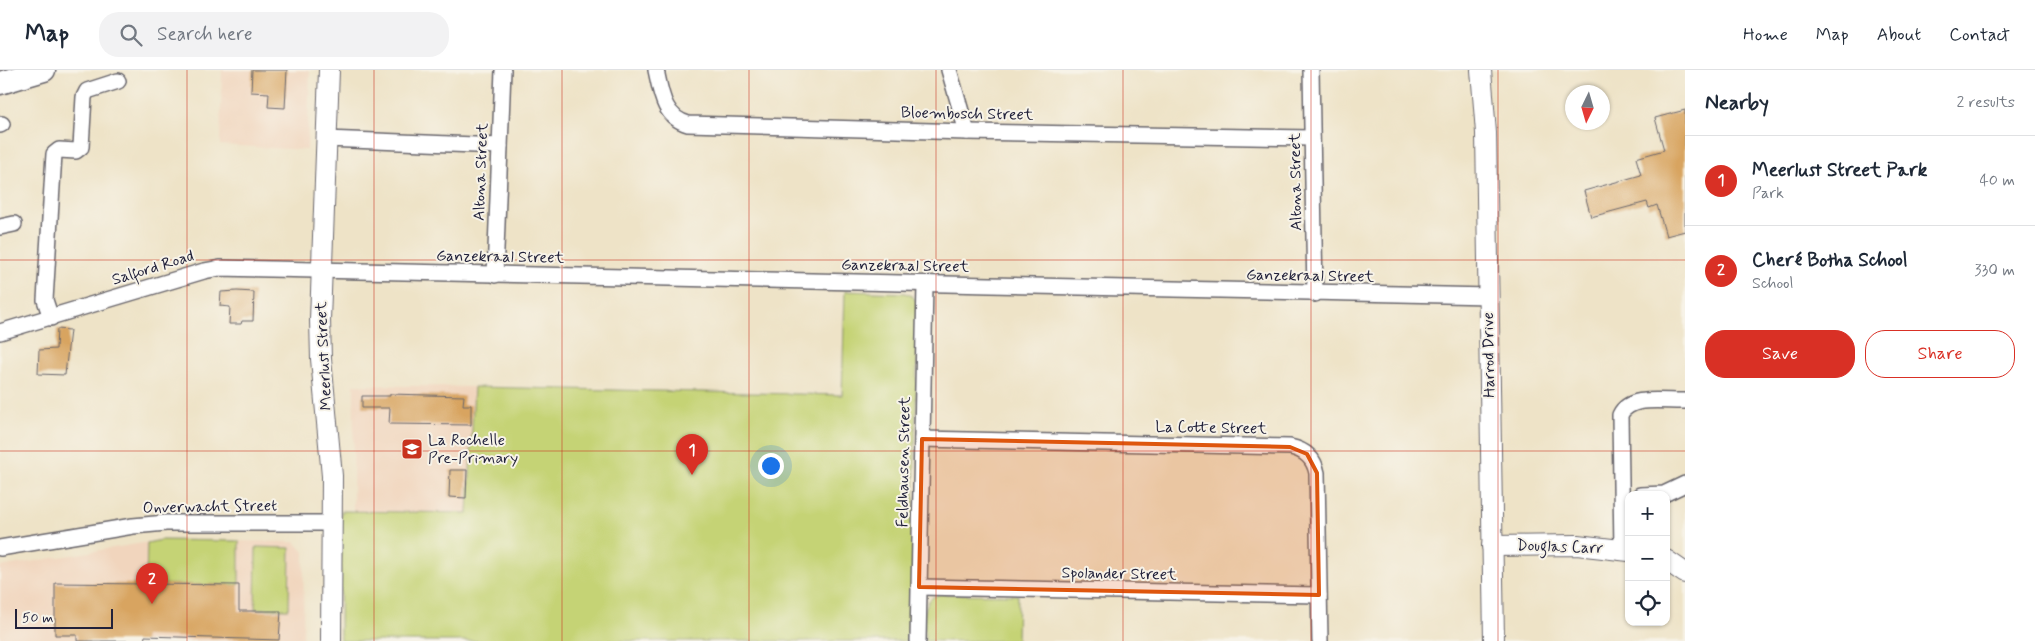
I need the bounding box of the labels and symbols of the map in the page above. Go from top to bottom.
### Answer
north arrow [1565,85,1610,130]
street label: Bloembosch Street [901,102,1034,126]
street label: Altona Street [469,122,493,221]
street label: Altona Street [1285,132,1307,231]
street label: Ganzekraal Street [436,245,565,269]
street label: Salford Road [109,246,197,292]
street label: Ganzekraal Street [841,254,970,278]
street label: Ganzekraal Street [1246,264,1375,288]
street label: Meerlust Street [311,300,337,411]
street label: Harrod Drive [1478,312,1500,398]
street label: Feldhausen Street [892,396,916,528]
street label: La Cotte Street [1155,417,1268,439]
place label: La Rochelle Pre-Primary [428,430,518,469]
pin: 1 [676,434,708,475]
school or university icon: La Rochelle Pre-Primary [400,437,424,461]
your location [758,453,784,479]
street label: Onverwacht Street [143,495,277,519]
street label: Douglas Carr [1516,535,1604,560]
street label: Spolander Street [1061,562,1177,586]
pin: 2 [136,563,168,604]
scale bar [15,606,112,629]

